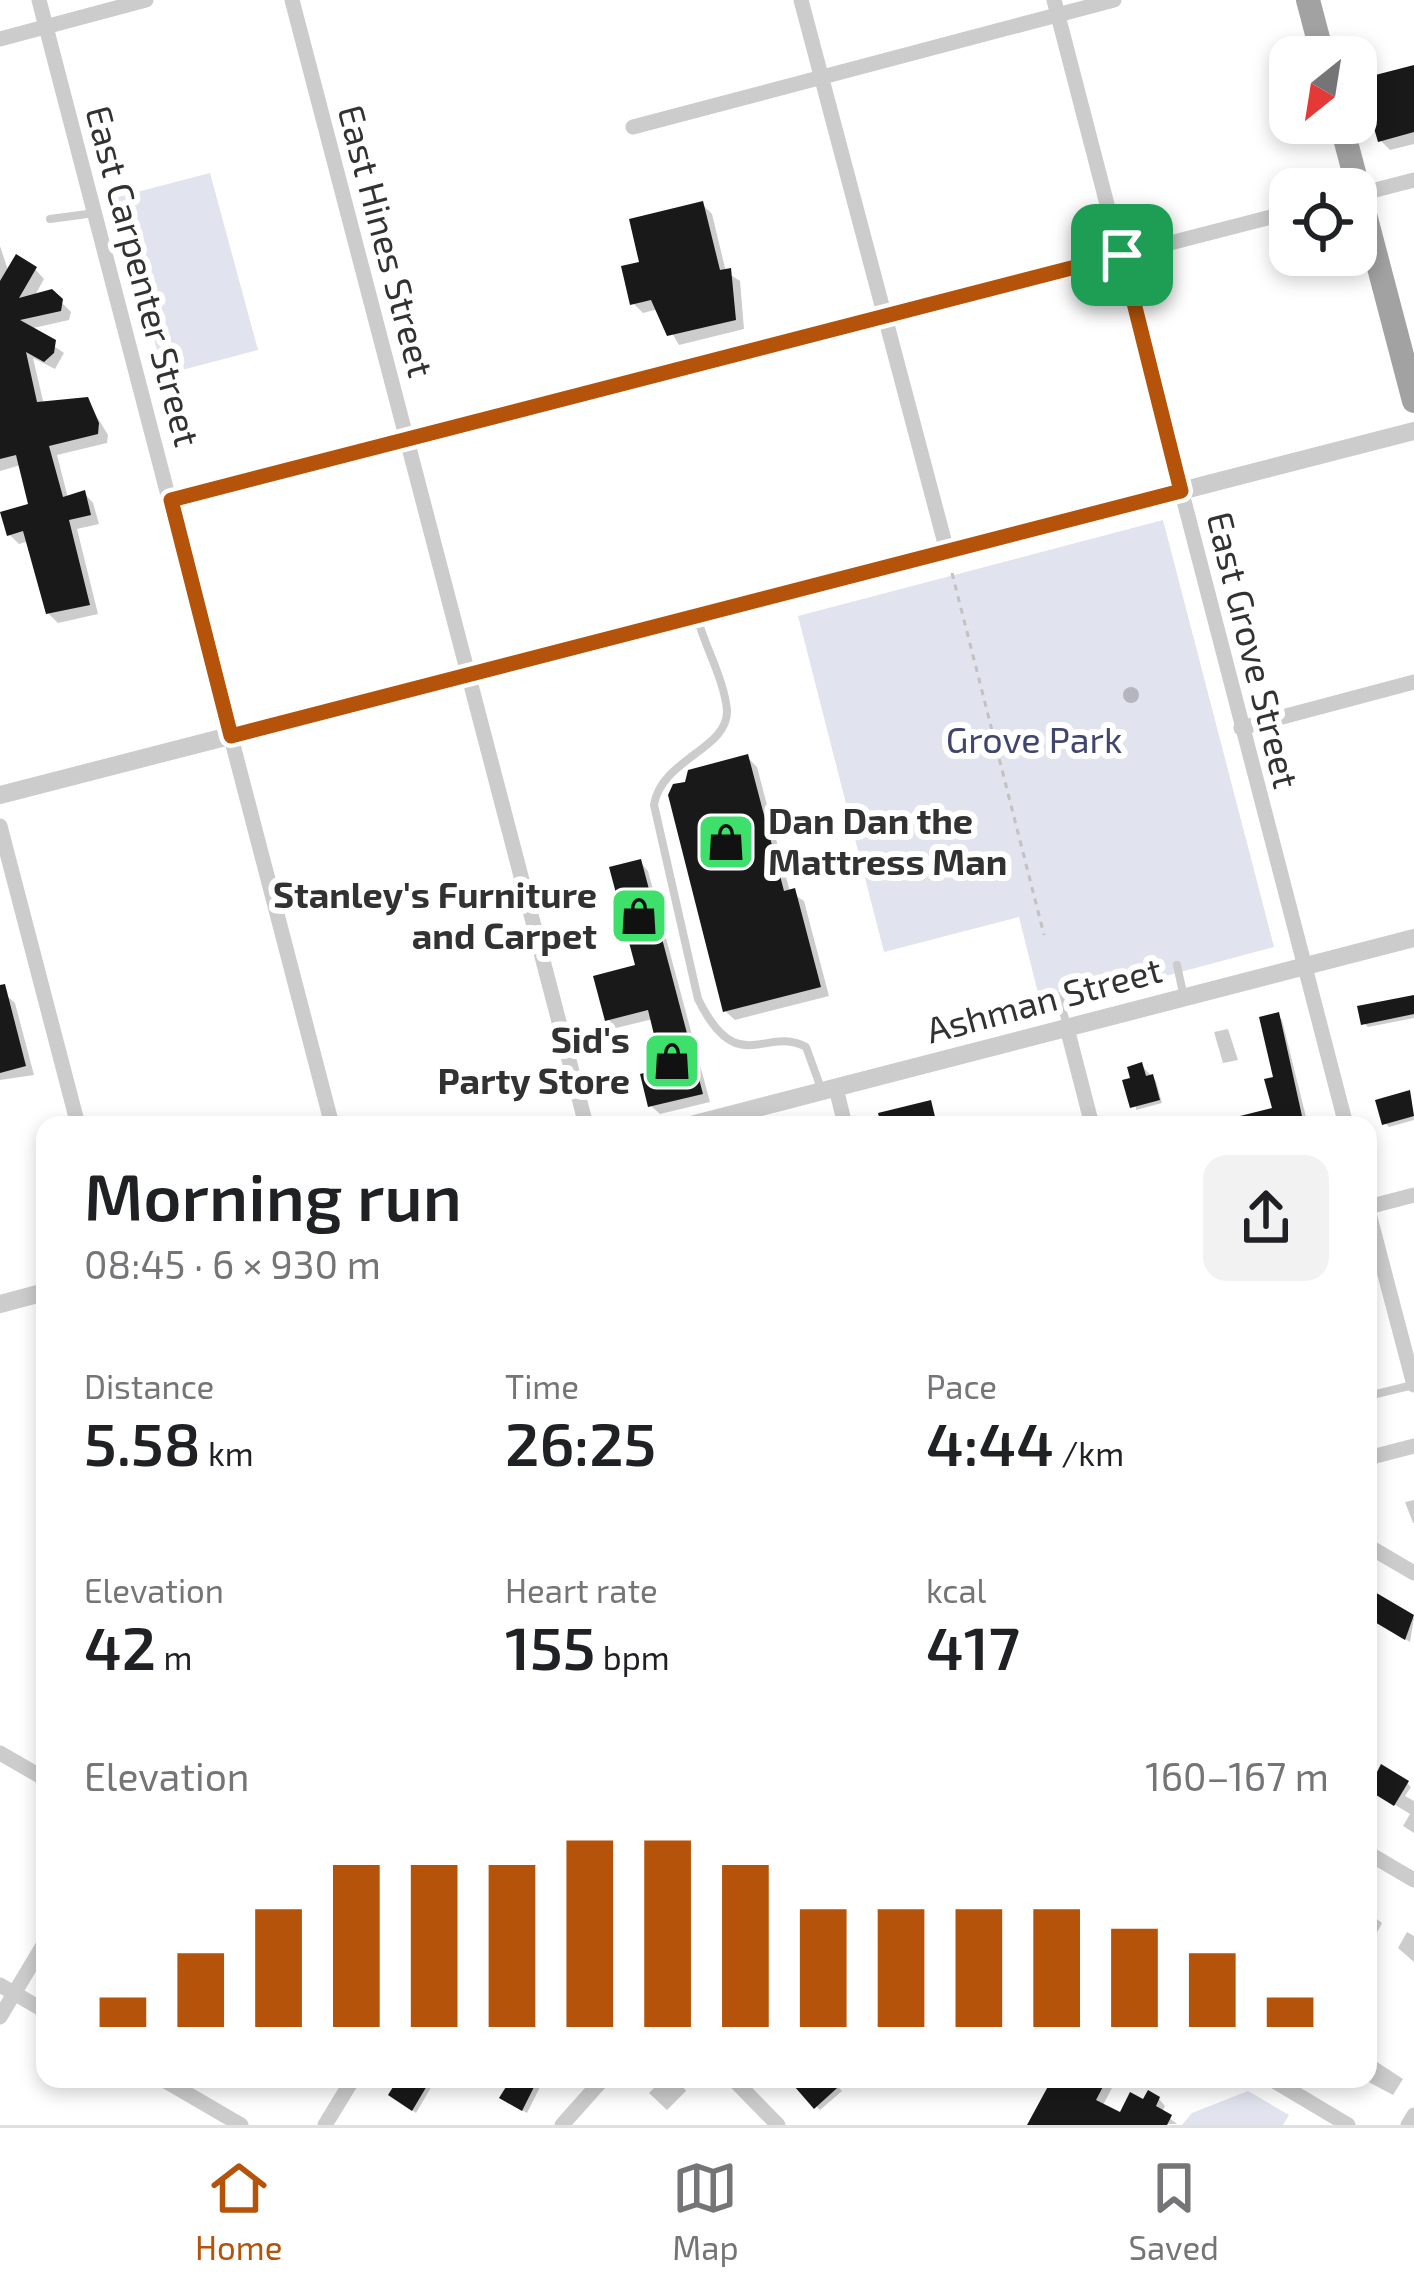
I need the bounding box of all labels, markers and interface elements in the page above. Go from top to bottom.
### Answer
north arrow [1269,36,1377,144]
map controls [1269,36,1377,276]
street label: East Hines Street [331,100,444,381]
street label: East Carpenter Street [78,101,211,451]
button: locate [1269,168,1377,276]
pin [1071,204,1173,306]
icon: arrive [1089,222,1155,288]
street label: East Grove Street [1199,507,1310,792]
park label: Grove Park [946,717,1122,760]
place label: Dan Dan the Mattress Man [768,798,1007,882]
shop icon: Dan Dan the Mattress Man [695,811,757,873]
place label: Stanley's Furniture and Carpet [273,872,597,956]
shop icon: Stanley's Furniture and Carpet [608,885,670,947]
street label: Ashman Street [921,946,1166,1051]
place label: Sid's Party Store [438,1017,630,1102]
shop icon: Sid's Party Store [641,1030,703,1092]
text: Morning run [84,1155,462,1234]
button: share [1203,1155,1329,1281]
text: 08:45 · 6 × 930 m [84,1240,381,1287]
text: Distance [84,1366,214,1406]
text: Time [505,1366,579,1406]
text: Pace [926,1366,997,1406]
text: 5.58 [84,1406,201,1478]
text: 26:25 [505,1406,656,1478]
text: 4:44 [926,1406,1054,1478]
text: km [201,1433,254,1473]
text: /km [1054,1433,1124,1473]
text: Elevation [84,1570,224,1610]
text: Heart rate [505,1570,658,1610]
text: kcal [926,1570,986,1610]
text: 42 [84,1610,156,1682]
text: 155 [505,1610,595,1682]
text: 417 [926,1610,1020,1682]
text: m [156,1637,192,1677]
text: bpm [595,1637,670,1677]
text: Elevation [84,1752,249,1799]
text: 160–167 m [1145,1752,1329,1799]
tab: Home [195,2155,282,2267]
tab: Map [672,2155,739,2267]
tab: Saved [1128,2155,1219,2267]

